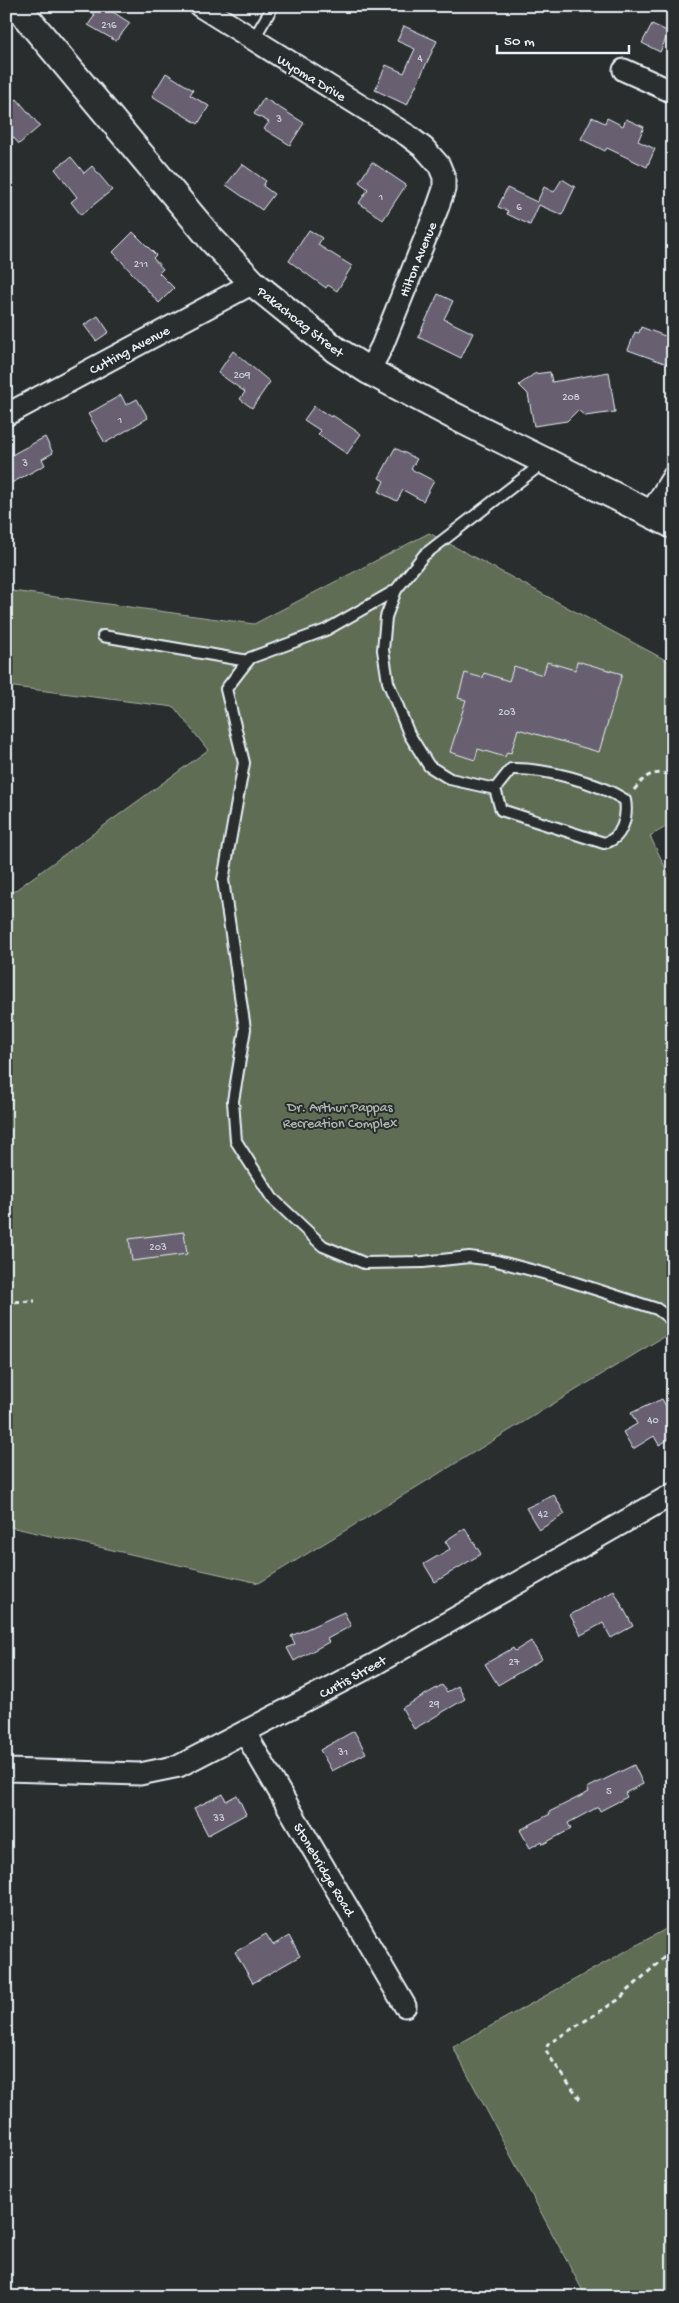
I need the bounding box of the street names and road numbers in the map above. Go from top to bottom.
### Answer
street label: Wyoma Drive [273,52,349,107]
street label: Hilton Avenue [397,219,442,300]
street label: Pakachoag Street [252,283,347,363]
street label: Cutting Avenue [87,323,174,380]
street label: Curtis Street [317,1652,391,1703]
street label: Stonebridge Road [288,1820,358,1922]

